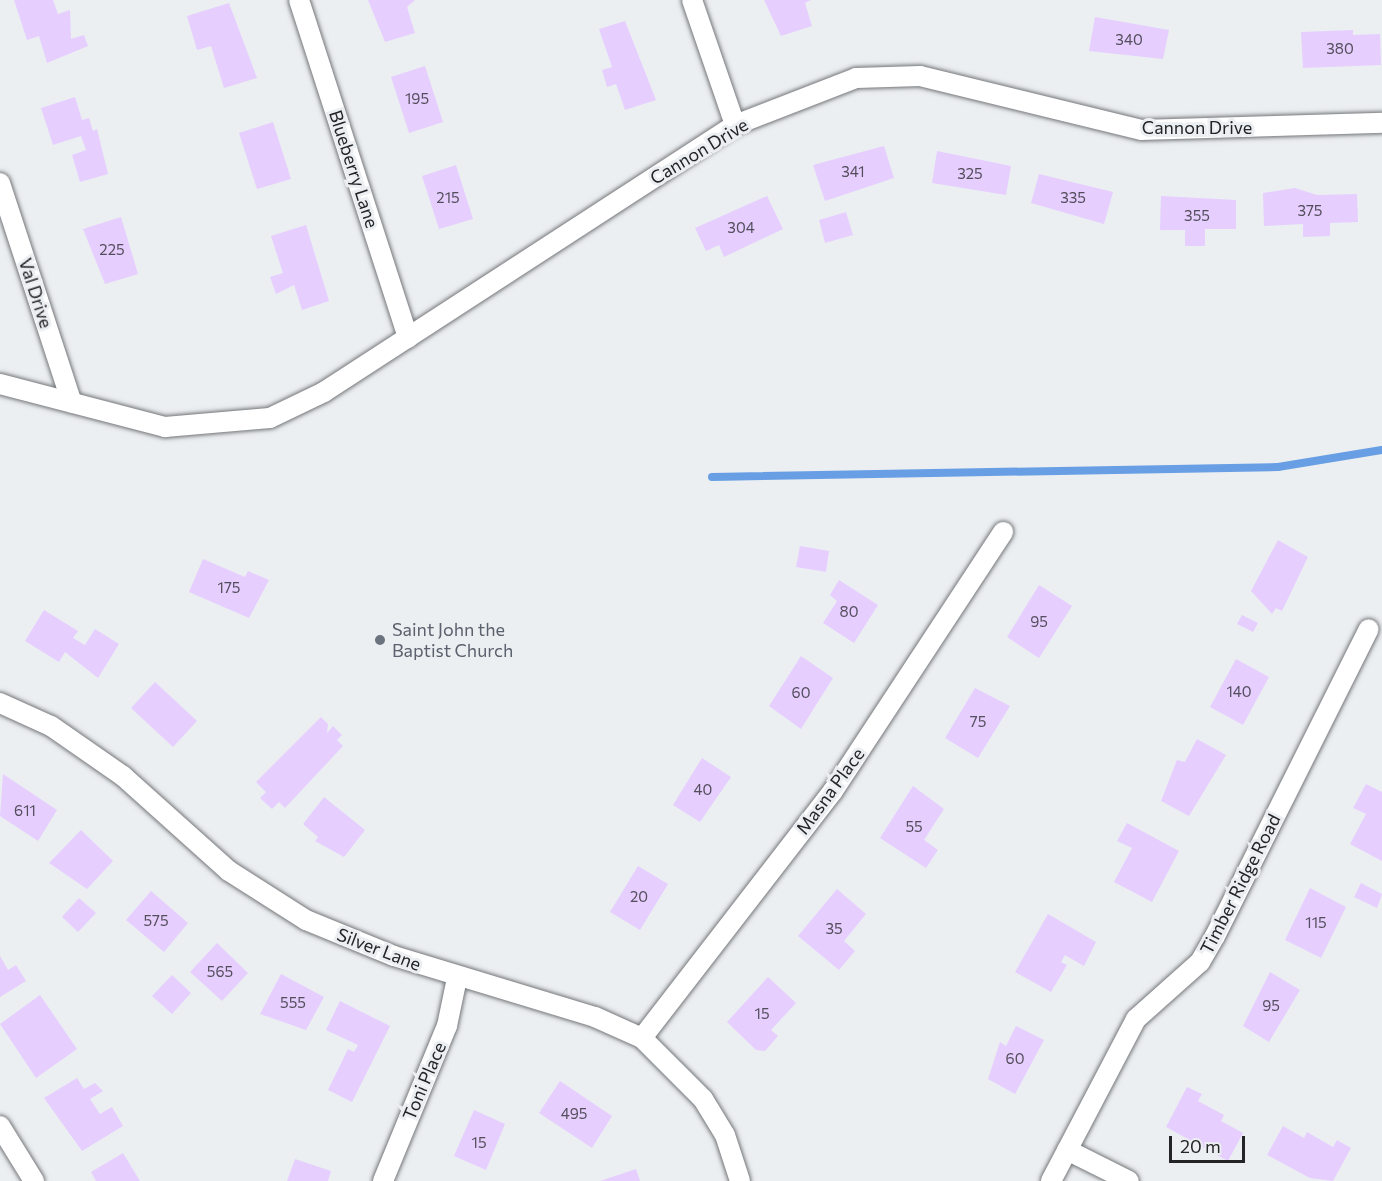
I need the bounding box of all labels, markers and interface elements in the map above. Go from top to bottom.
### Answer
house number: 340 [1115,31,1143,49]
house number: 380 [1326,40,1354,58]
house number: 195 [405,90,429,108]
street label: Blueberry Lane [325,107,383,231]
street label: Cannon Drive [646,113,752,189]
street label: Cannon Drive [1142,116,1252,138]
house number: 341 [841,163,865,181]
house number: 325 [957,165,983,183]
house number: 215 [436,189,460,207]
house number: 335 [1060,189,1086,207]
house number: 375 [1298,202,1322,220]
house number: 355 [1184,207,1210,225]
house number: 304 [727,219,755,237]
house number: 225 [99,241,125,259]
street label: Val Drive [15,255,57,331]
house number: 175 [218,579,240,597]
house number: 80 [840,603,858,621]
house number: 95 [1030,613,1048,631]
place label: Saint John the Baptist Church [392,619,513,662]
marker: Saint John the Baptist Church [373,633,387,647]
house number: 140 [1226,683,1252,701]
house number: 60 [792,684,810,702]
house number: 75 [970,713,986,731]
street label: Masna Place [791,744,869,838]
house number: 40 [694,781,712,799]
house number: 611 [14,802,36,820]
street label: Timber Ridge Road [1195,810,1285,958]
house number: 55 [905,818,923,836]
house number: 20 [630,888,648,906]
house number: 575 [143,912,169,930]
house number: 115 [1305,914,1327,932]
house number: 35 [825,920,843,938]
street label: Silver Lane [334,923,424,975]
house number: 565 [207,963,233,981]
house number: 555 [280,994,306,1012]
house number: 95 [1262,997,1280,1015]
house number: 15 [754,1005,770,1023]
street label: Toni Place [398,1039,450,1123]
house number: 60 [1006,1050,1024,1068]
house number: 495 [561,1105,587,1123]
scale bar [1172,1124,1248,1162]
house number: 15 [471,1134,487,1152]
text: 20 m [1180,1135,1221,1157]

